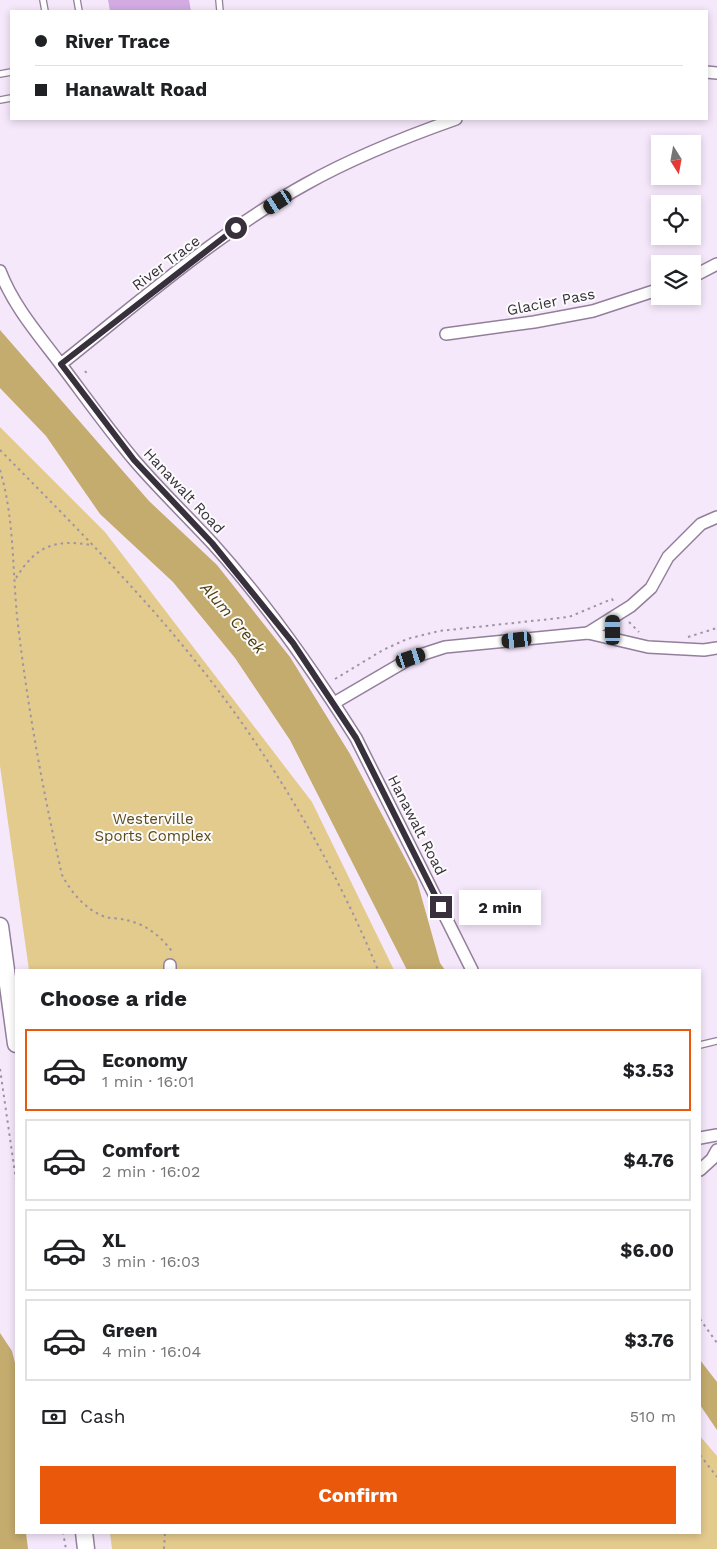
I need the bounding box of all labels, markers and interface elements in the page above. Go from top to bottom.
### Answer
text: River Trace [65,30,170,53]
text: Hanawalt Road [65,78,207,101]
north arrow [651,135,701,185]
map controls [651,135,701,305]
car [261,188,294,216]
button: locate [651,195,701,245]
route start [225,217,247,239]
street label: River Trace [129,232,203,294]
button: layers [651,255,701,305]
street label: Glacier Pass [505,285,597,319]
street label: Hanawalt Road [140,445,228,537]
water label: Alum Creek [196,578,270,659]
car [605,615,620,645]
car [501,631,532,649]
car [394,646,427,670]
street label: Hanawalt Road [384,772,450,878]
park label: Westerville Sports Complex [95,810,211,845]
callout: 2 min [458,890,541,924]
route end [430,896,452,918]
text: 2 min [478,898,522,917]
text: Choose a ride [40,986,187,1011]
icon: car [42,1048,87,1093]
text: Economy [102,1049,187,1072]
text: $3.53 [623,1059,674,1082]
text: 1 min · 16:01 [102,1072,194,1091]
icon: car [42,1138,87,1183]
text: Comfort [102,1139,180,1162]
text: $4.76 [624,1149,674,1172]
text: 2 min · 16:02 [102,1162,200,1181]
icon: car [42,1228,87,1273]
text: XL [102,1229,126,1252]
text: $6.00 [620,1239,674,1262]
text: 3 min · 16:03 [102,1252,200,1271]
icon: car [42,1318,87,1363]
text: Green [102,1319,158,1342]
text: $3.76 [624,1329,674,1352]
text: 4 min · 16:04 [102,1342,201,1361]
icon: cash [40,1403,68,1431]
text: Cash [80,1405,126,1428]
text: 510 m [630,1407,676,1426]
button: Confirm [40,1466,676,1524]

